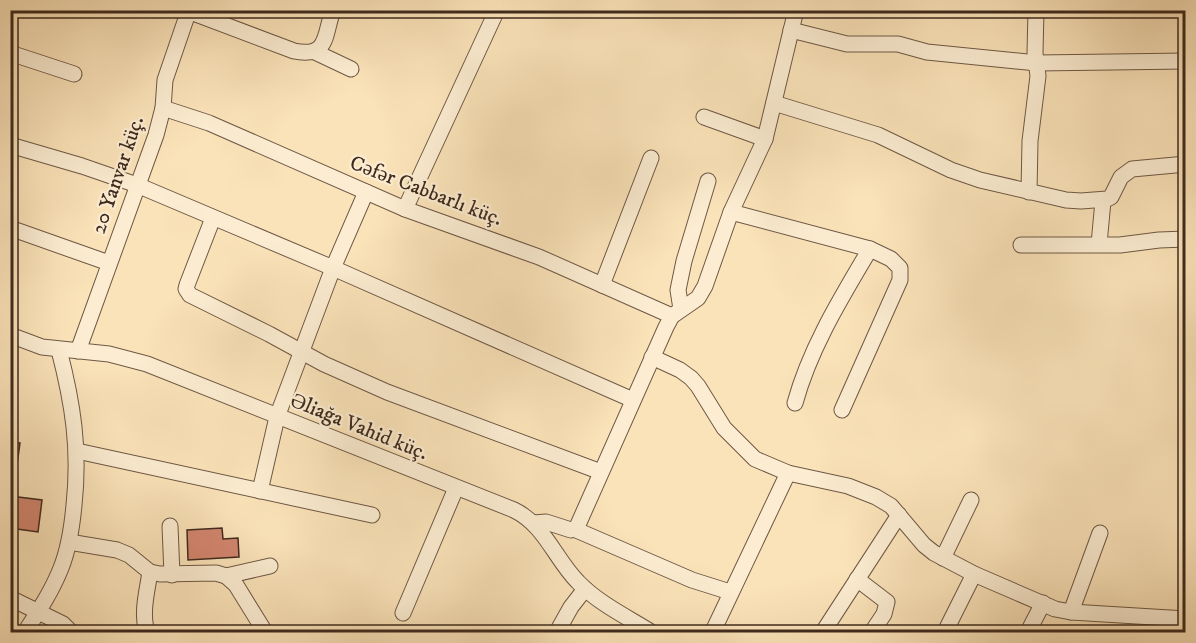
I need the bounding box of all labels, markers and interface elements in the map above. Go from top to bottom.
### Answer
street label: 20 Yanvar küç. [86,113,150,237]
street label: Cəfər Cabbarlı küç. [346,150,506,232]
street label: Əliağa Vahid küç. [286,388,432,466]

